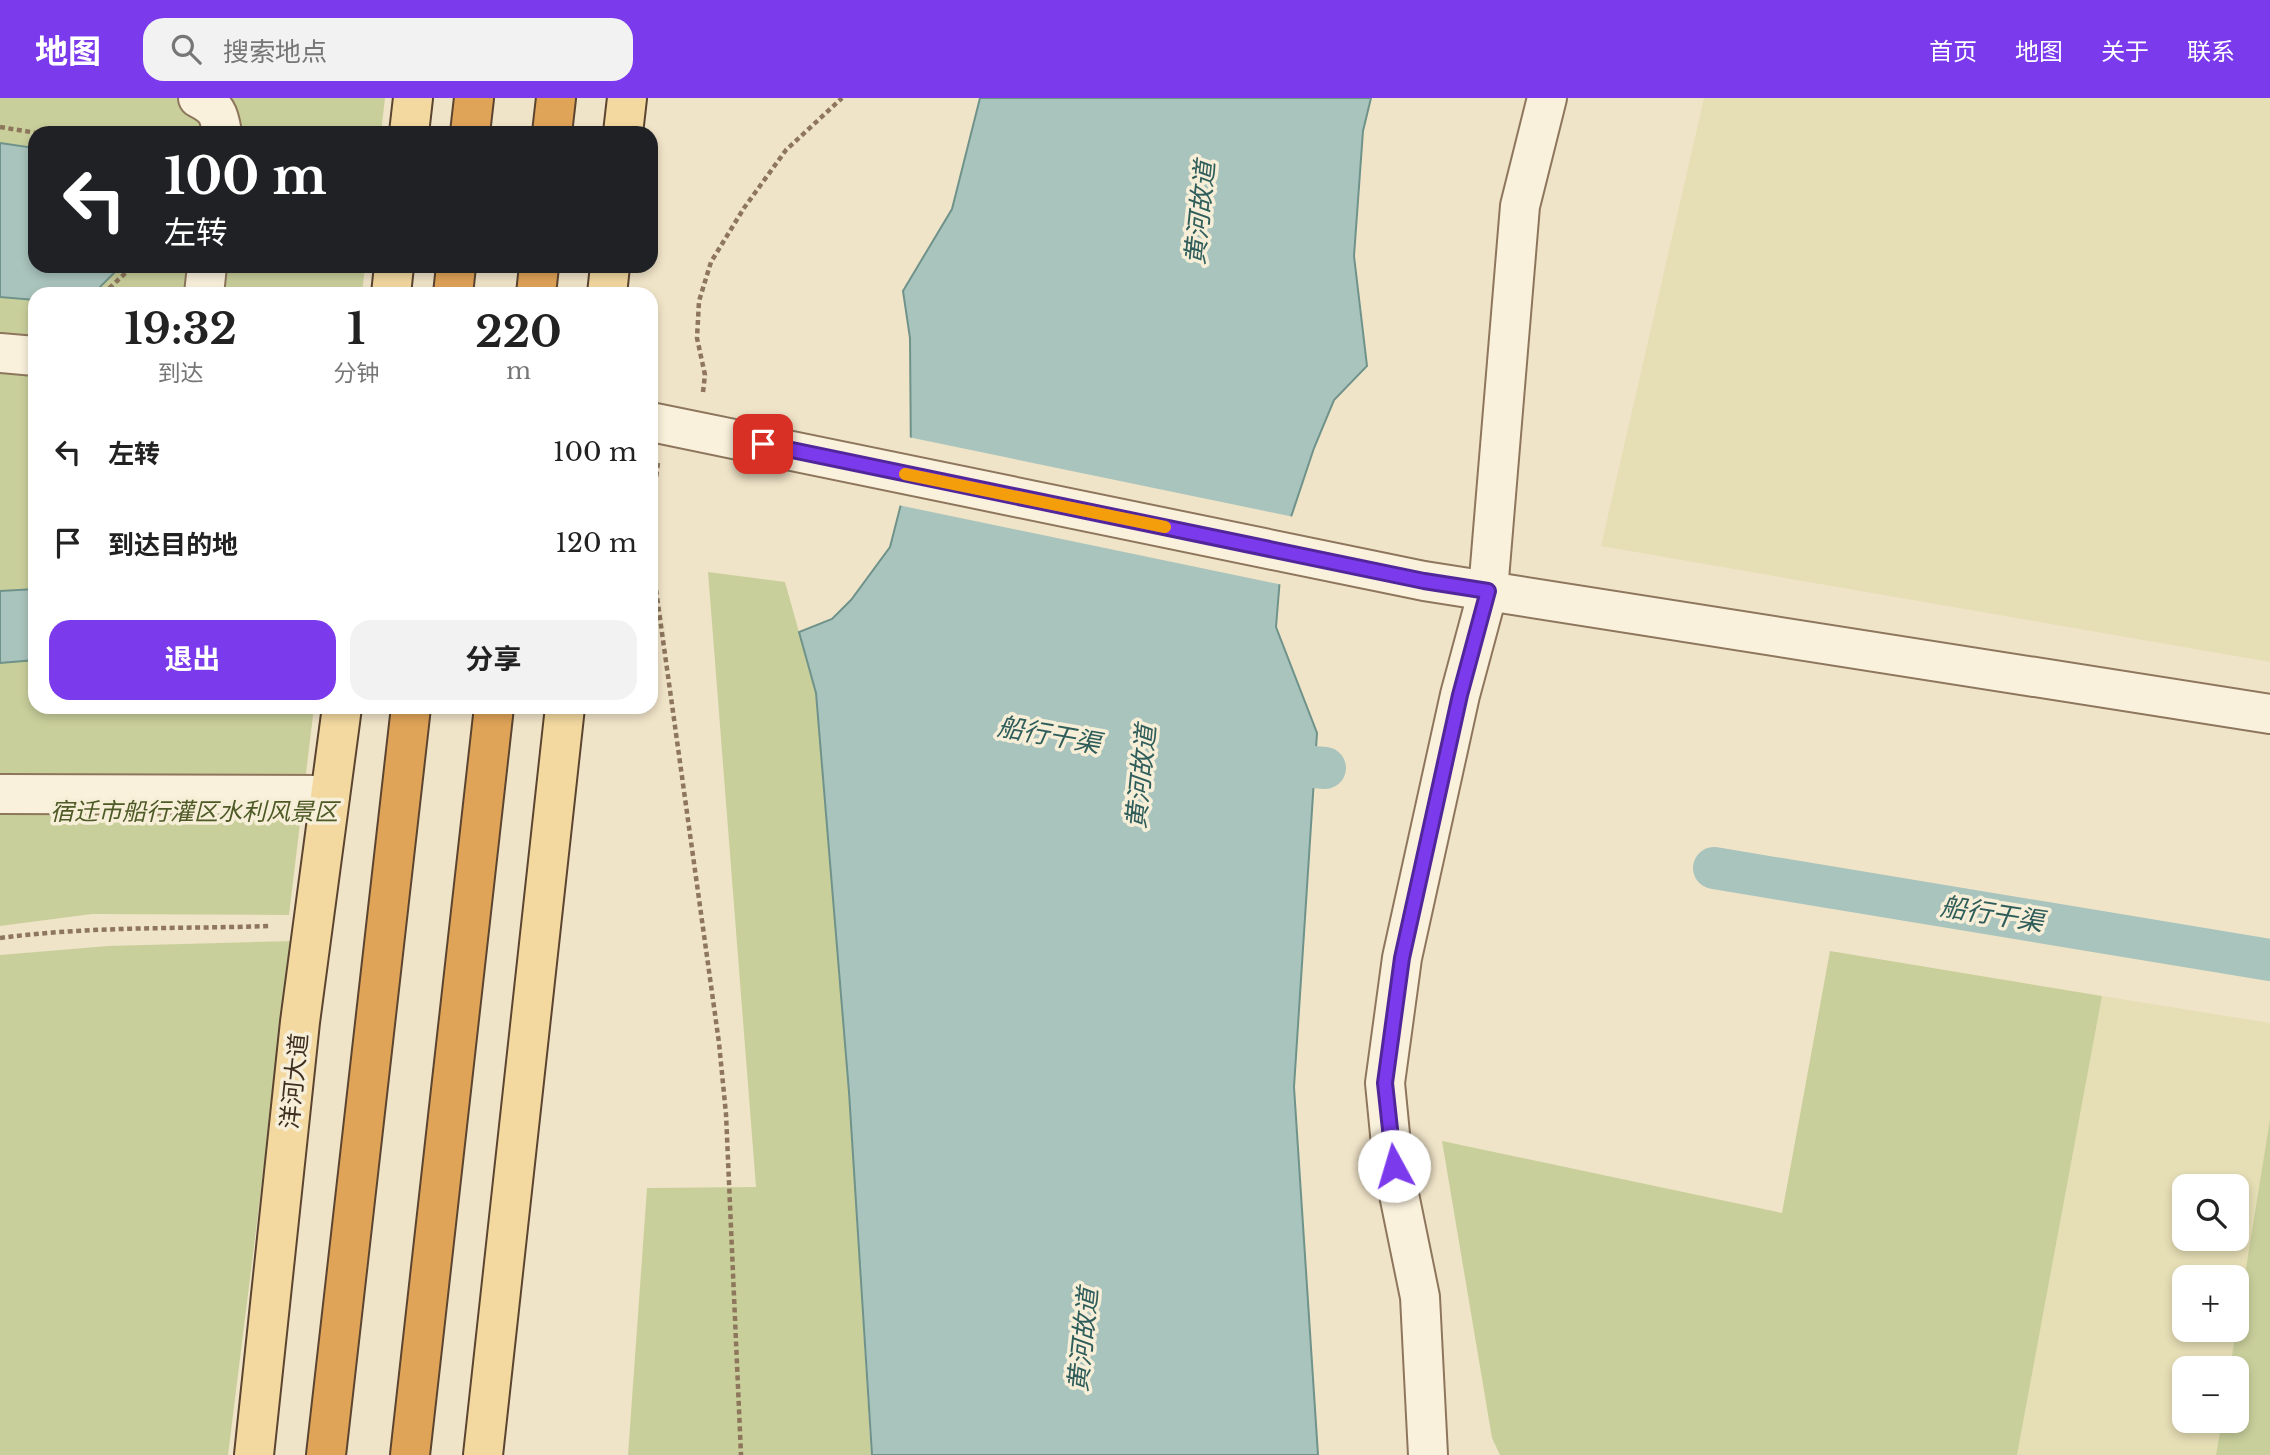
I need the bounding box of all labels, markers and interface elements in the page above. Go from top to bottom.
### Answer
search box [143,18,633,81]
icon: search [167,30,205,68]
text: 地图 [35,31,101,72]
text: 搜索地点 [223,36,327,68]
text: 首页 [1929,37,1977,66]
text: 地图 [2015,37,2063,66]
text: 关于 [2101,37,2149,66]
text: 联系 [2187,37,2235,66]
text: 100 m [164,146,327,207]
icon: left [49,154,140,245]
water label: 黄河故道 [1179,156,1222,266]
text: 左转 [164,213,228,253]
text: 19:32 [124,303,237,355]
text: 1 [347,303,365,355]
text: 220 [475,306,562,358]
text: m [506,357,531,385]
text: 到达 [158,359,204,387]
text: 分钟 [333,359,379,387]
pin [733,414,793,474]
icon: arrive [744,425,782,463]
icon: left [49,433,87,471]
text: 100 m [553,436,637,468]
text: 左转 [108,438,160,470]
icon: arrive [49,524,87,562]
text: 120 m [555,527,637,559]
text: 到达目的地 [108,529,238,561]
button: 退出 [49,620,336,700]
button: 分享 [350,620,637,700]
water label: 船行干渠 [995,710,1107,760]
water label: 黄河故道 [1120,720,1163,830]
park label: 宿迁市船行灌区水利风景区 [50,797,341,826]
water label: 船行干渠 [1938,890,2050,939]
street label: 洋河大道 [275,1032,313,1130]
position arrow [1357,1129,1431,1203]
map controls [2172,1174,2249,1433]
button: search [2172,1174,2249,1251]
button: + [2172,1265,2249,1342]
water label: 黄河故道 [1062,1283,1105,1393]
button: − [2172,1356,2249,1433]

